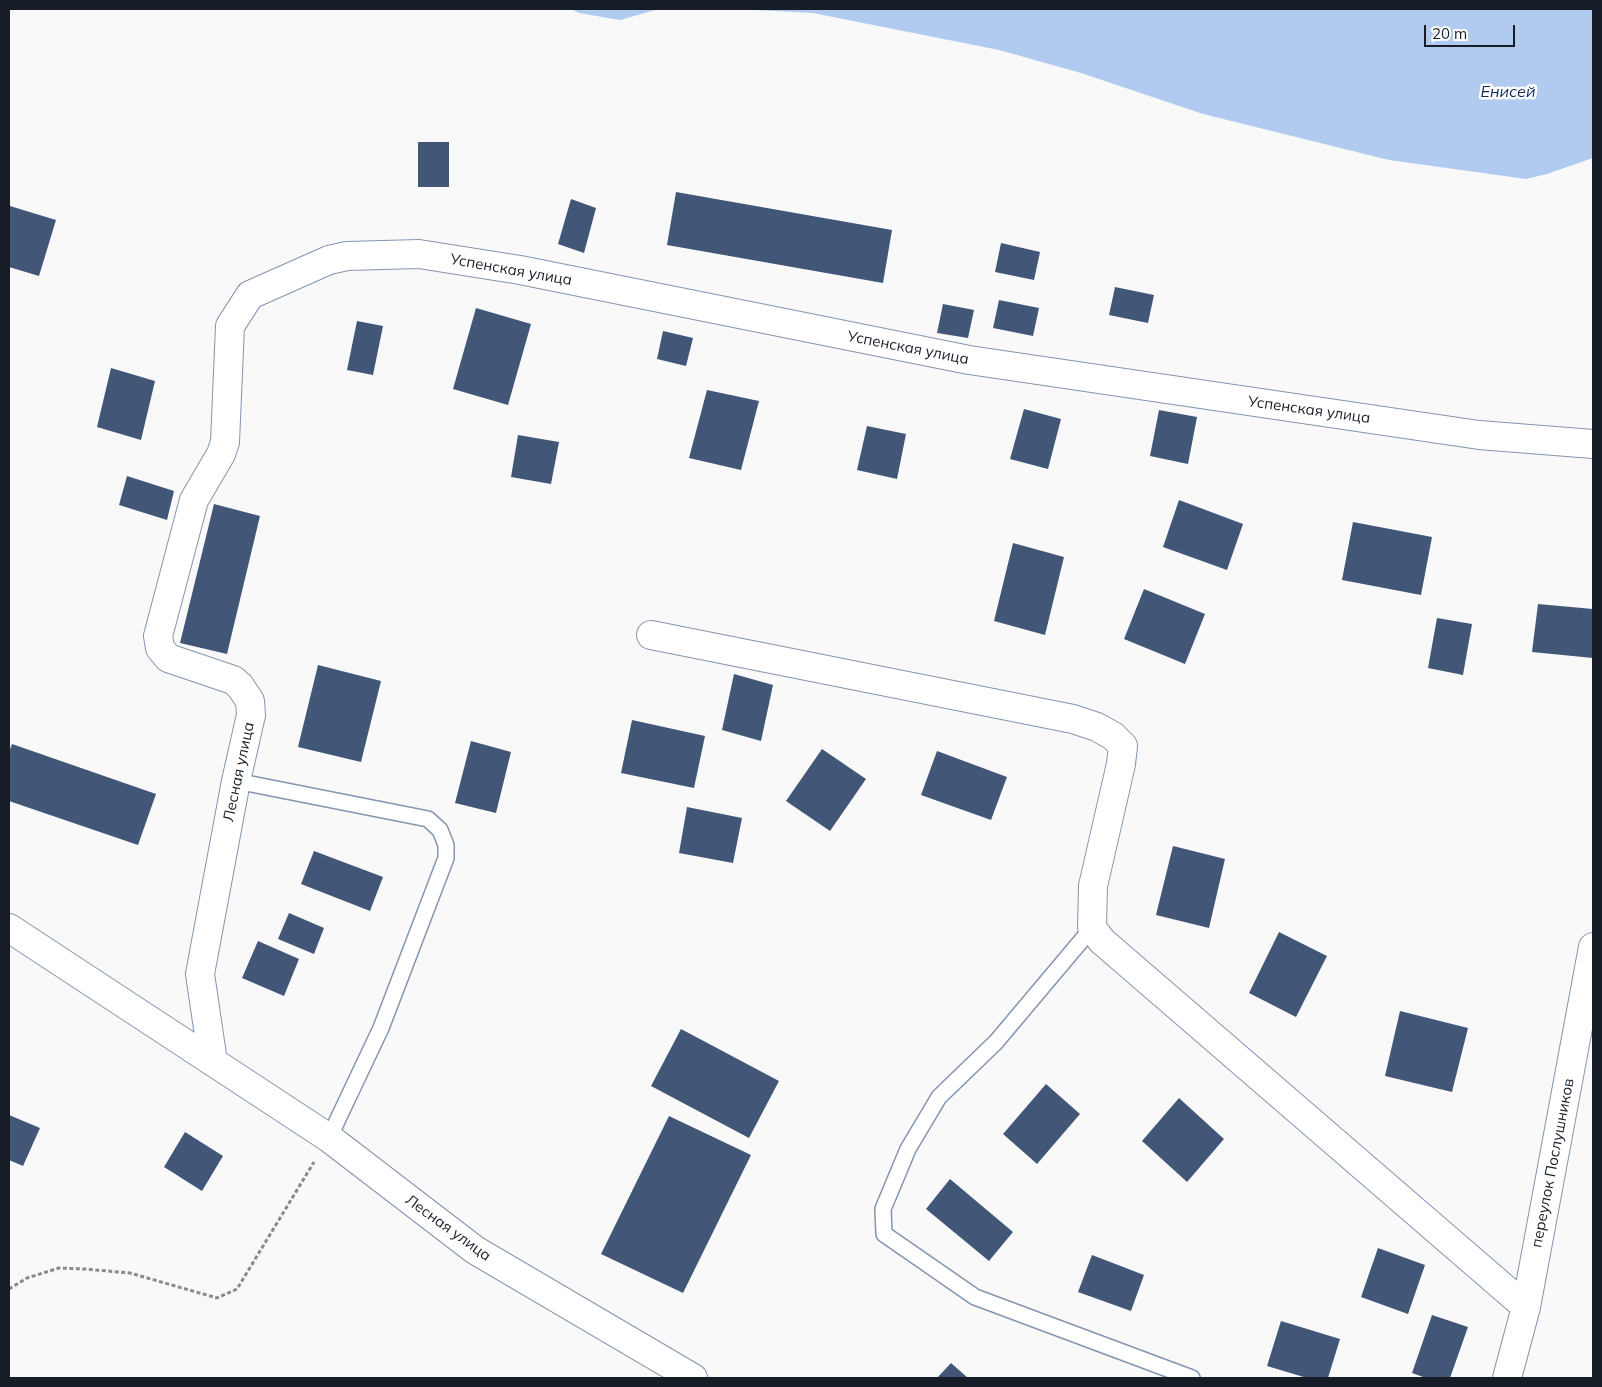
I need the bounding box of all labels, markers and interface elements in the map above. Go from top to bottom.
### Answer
scale bar [1427,15,1518,47]
text: 20 m [1432,24,1467,43]
water label: Енисей [1481,82,1535,102]
street label: Успенская улица [449,250,573,290]
street label: Успенская улица [846,327,970,369]
street label: Успенская улица [1247,392,1371,428]
street label: Лесная улица [220,721,258,823]
street label: переулок Послушников [1528,1077,1578,1249]
street label: Лесная улица [402,1191,494,1265]

